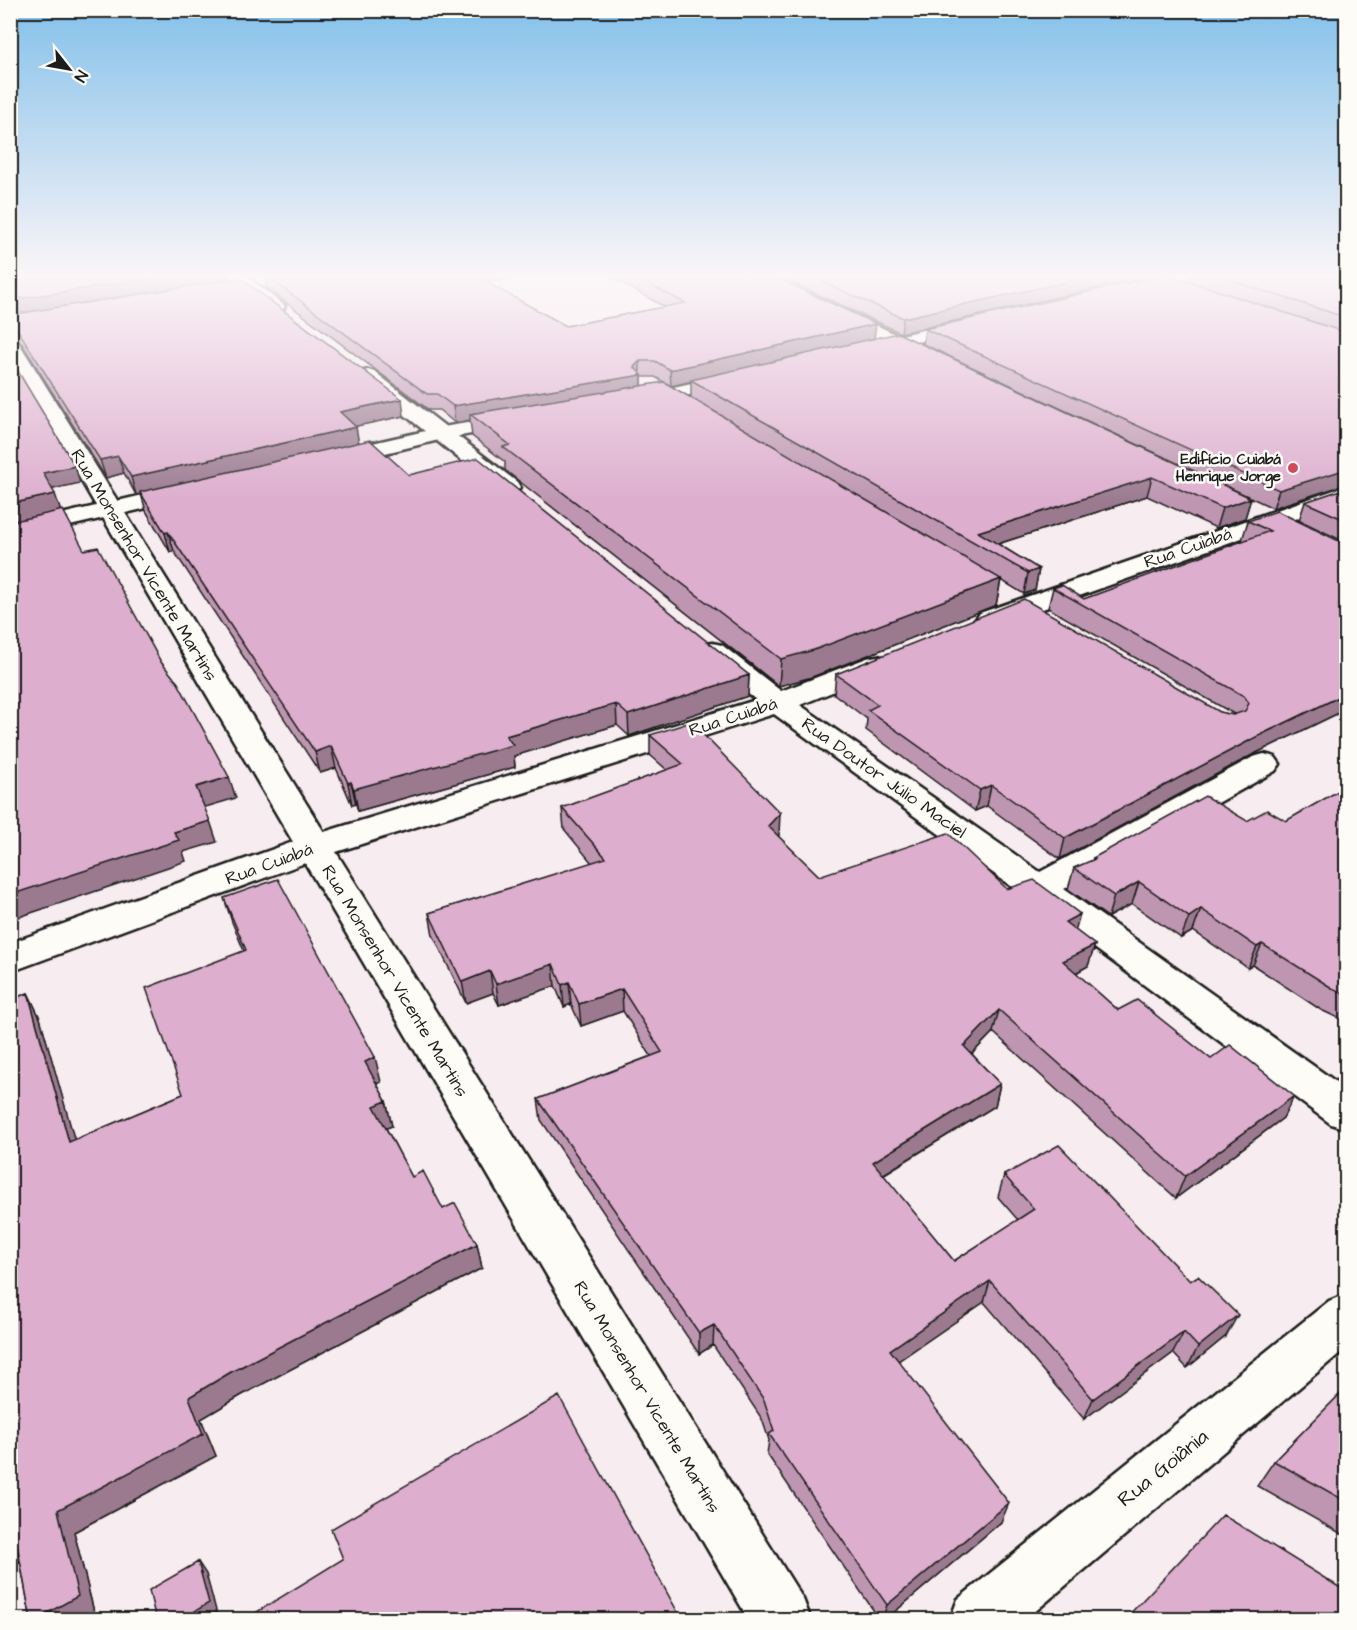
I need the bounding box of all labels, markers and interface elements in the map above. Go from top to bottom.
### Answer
north arrow [39,39,99,99]
text: N [69,66,93,86]
street label: Rua Monsenhor Vicente Martins [65,444,223,686]
place label: Edifício Cuiabá Henrique Jorge [1176,449,1281,489]
marker: Edifício Cuiabá Henrique Jorge [1286,461,1300,475]
street label: Rua Cuiabá [1141,521,1235,575]
street label: Rua Cuiabá [686,691,780,743]
street label: Rua Doutor Júlio Maciel [797,712,972,845]
street label: Rua Cuiabá [222,837,316,891]
street label: Rua Monsenhor Vicente Martins [316,860,474,1102]
street label: Rua Monsenhor Vicente Martins [568,1276,726,1518]
street label: Rua Goiânia [1111,1422,1215,1514]

